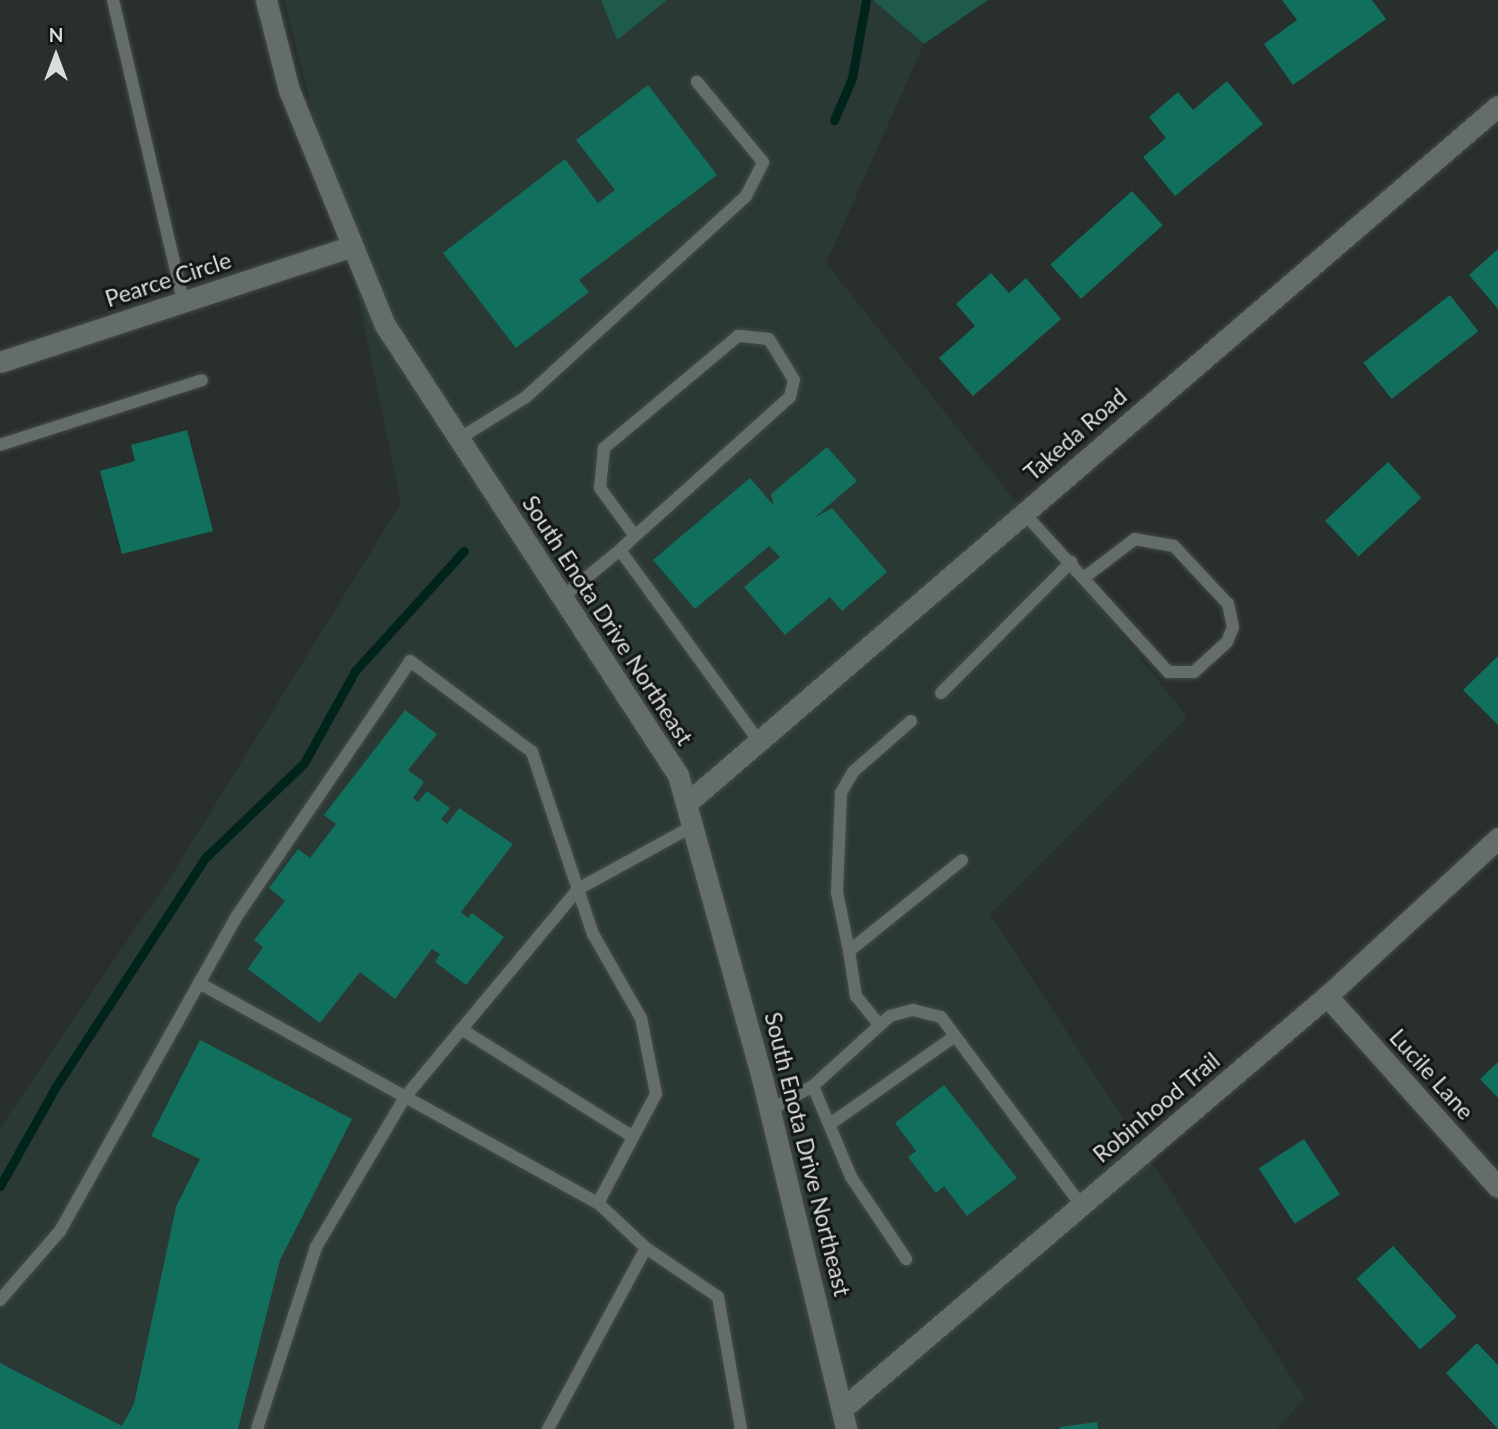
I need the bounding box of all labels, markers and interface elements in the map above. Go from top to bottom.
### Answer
north arrow [21,21,91,91]
text: N [49,23,63,46]
street label: Pearce Circle [102,246,234,312]
street label: Takeda Road [1018,382,1132,486]
street label: South Enota Drive Northeast [517,490,699,750]
street label: South Enota Drive Northeast [759,1009,857,1299]
street label: Lucile Lane [1384,1023,1480,1125]
street label: Robinhood Trail [1087,1046,1225,1168]

